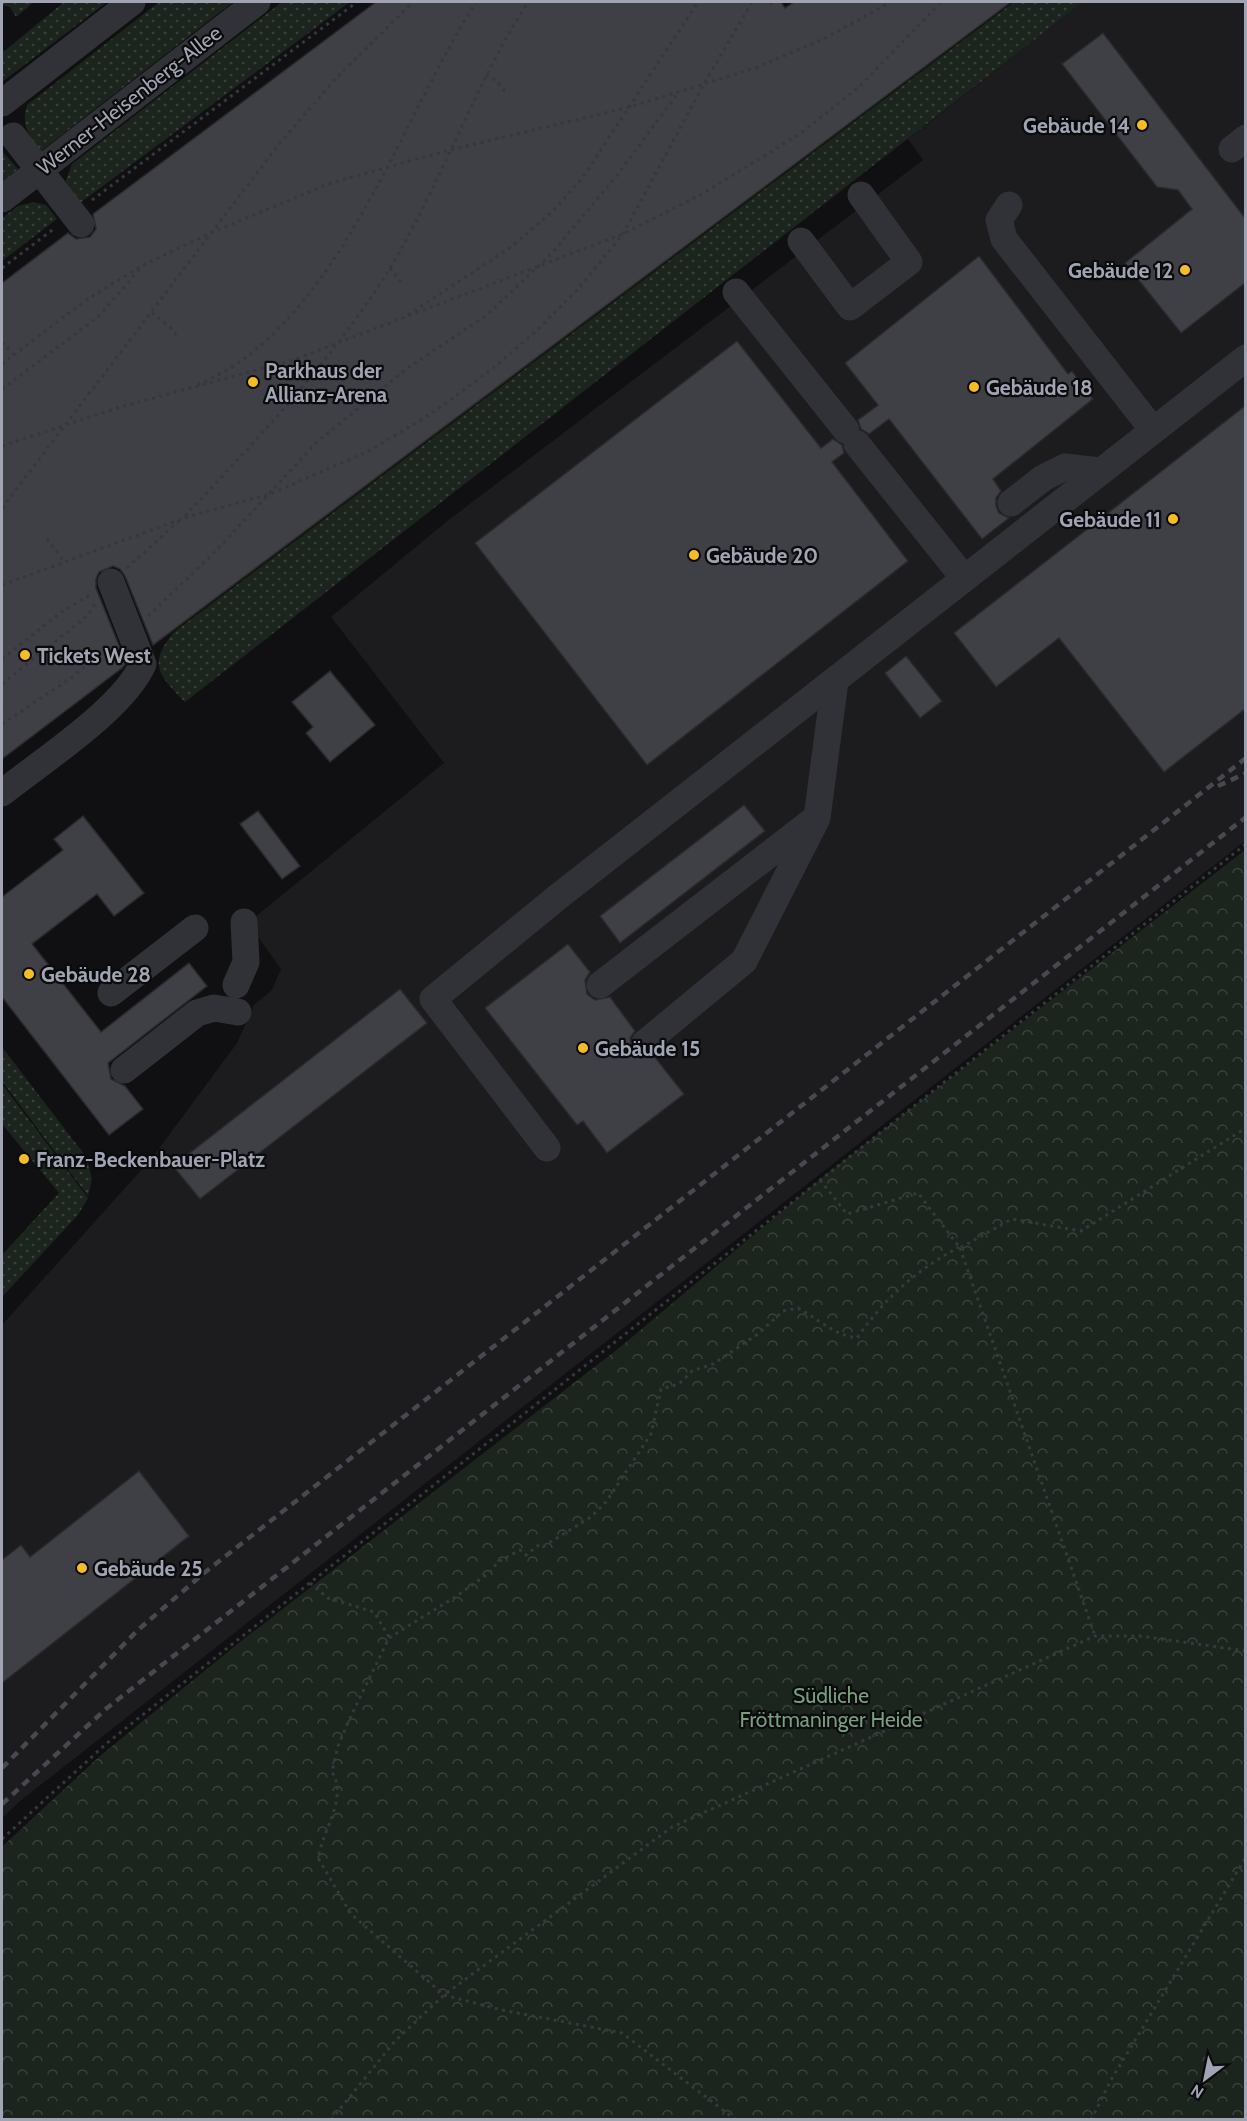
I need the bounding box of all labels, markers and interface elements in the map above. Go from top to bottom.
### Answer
street label: Werner-Heisenberg-Allee [32,20,226,180]
place label: Gebäude 14 [1023,113,1130,138]
marker: Gebäude 14 [1135,118,1149,132]
place label: Gebäude 12 [1068,258,1173,283]
marker: Gebäude 12 [1178,263,1192,277]
place label: Parkhaus der Allianz-Arena [265,358,388,407]
marker: Parkhaus der Allianz-Arena [246,375,260,389]
place label: Gebäude 18 [986,375,1093,400]
marker: Gebäude 18 [967,380,981,394]
place label: Gebäude 11 [1059,507,1161,532]
marker: Gebäude 11 [1166,512,1180,526]
place label: Gebäude 20 [706,543,818,568]
marker: Gebäude 20 [687,548,701,562]
place label: Tickets West [37,643,151,668]
marker: Tickets West [18,648,32,662]
place label: Gebäude 28 [41,962,151,987]
marker: Gebäude 28 [22,967,36,981]
place label: Gebäude 15 [595,1036,700,1061]
marker: Gebäude 15 [576,1041,590,1055]
place label: Franz-Beckenbauer-Platz [36,1147,265,1172]
marker: Franz-Beckenbauer-Platz [17,1152,31,1166]
place label: Gebäude 25 [94,1556,203,1581]
marker: Gebäude 25 [75,1561,89,1575]
park label: Südliche Fröttmaninger Heide [739,1683,923,1732]
north arrow [1175,2049,1235,2109]
text: N [1187,2080,1207,2102]

